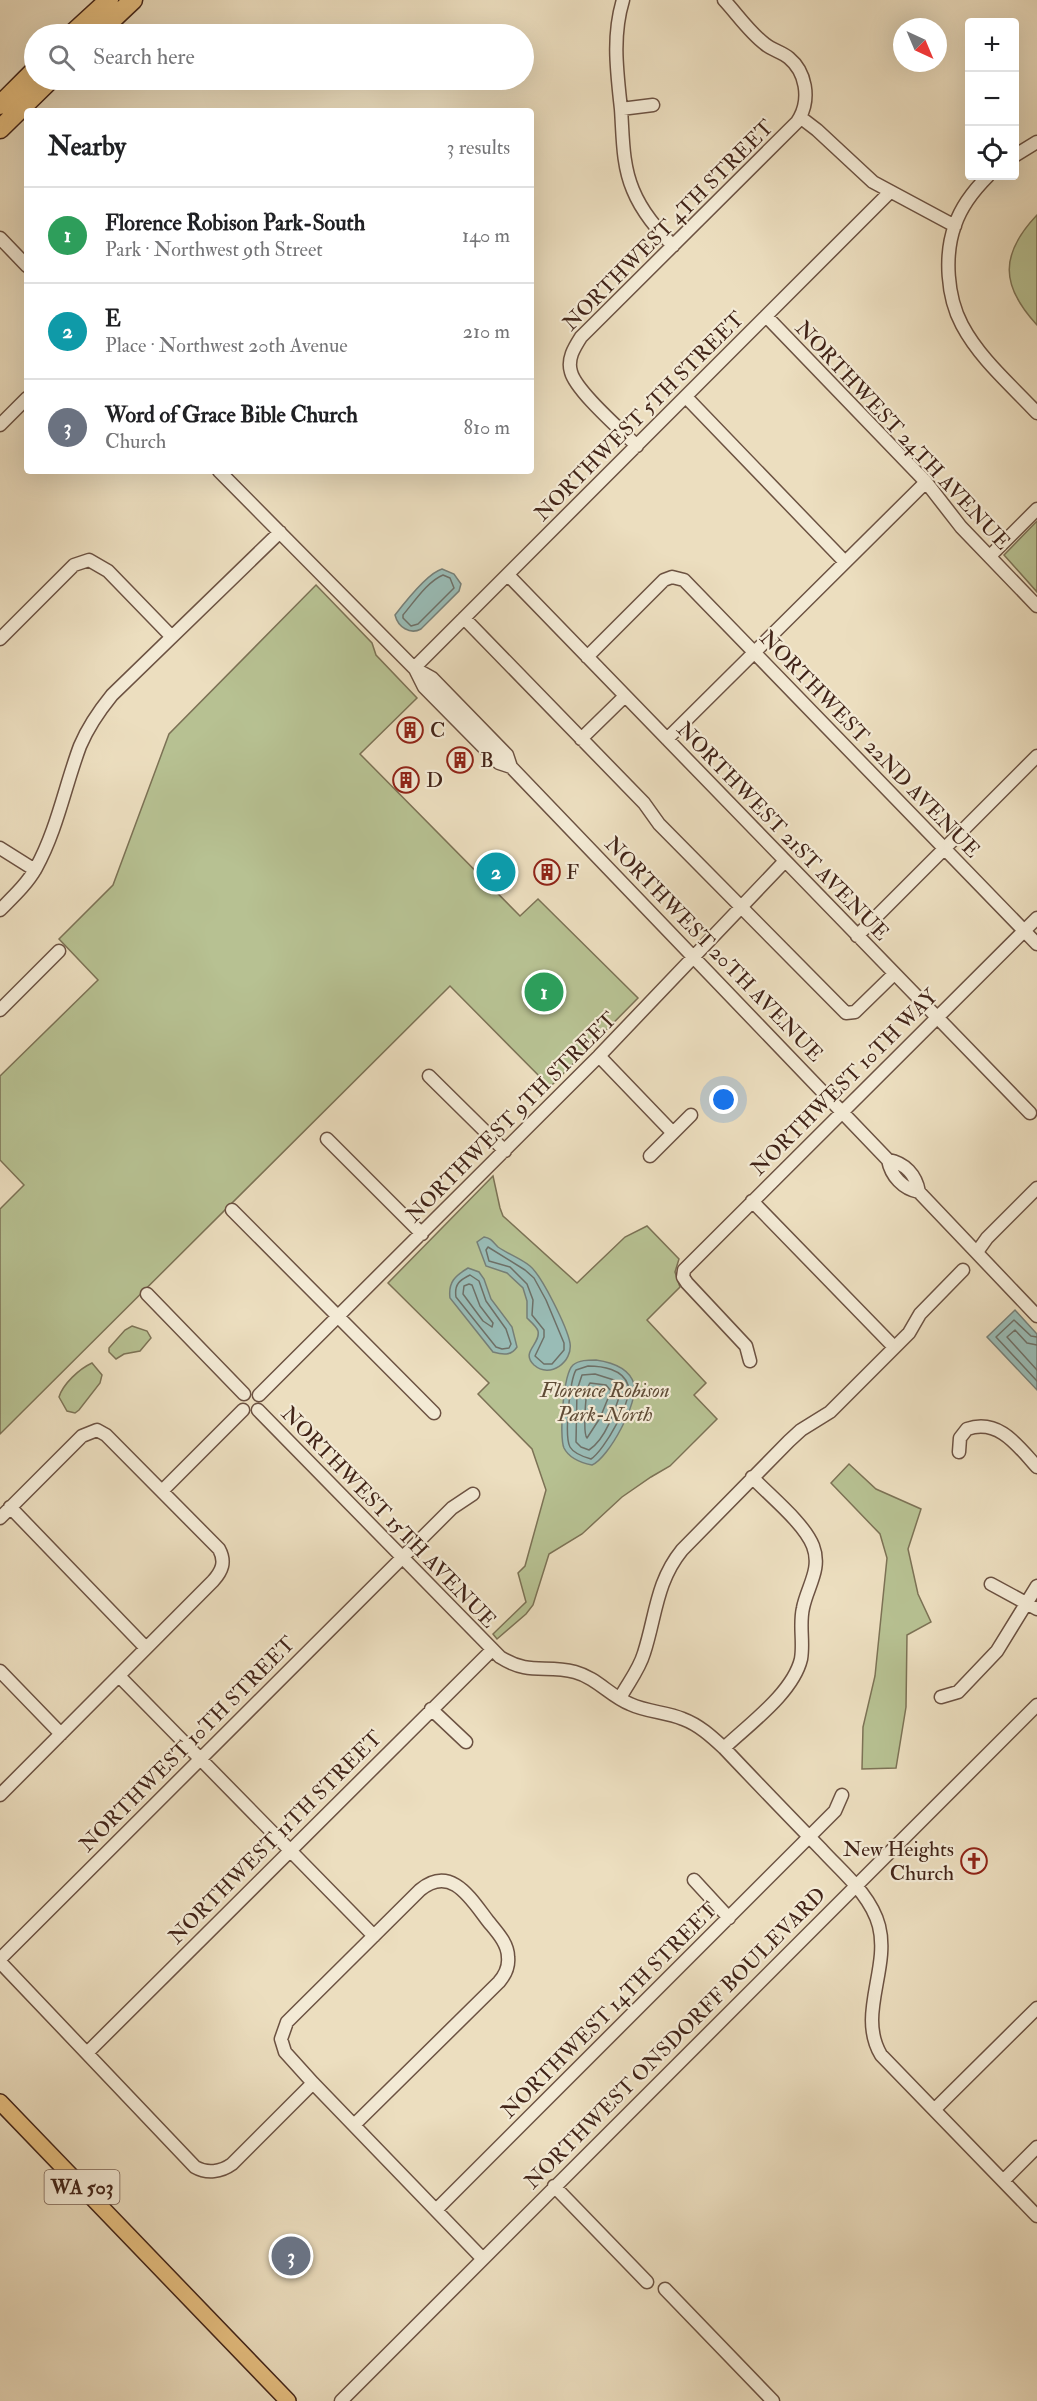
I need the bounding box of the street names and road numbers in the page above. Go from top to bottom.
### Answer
street label: NORTHWEST 4TH STREET [557,114,780,337]
street label: NORTHWEST 5TH STREET [529,306,750,527]
street label: NORTHWEST 24TH AVENUE [789,315,1016,556]
street label: NORTHWEST 22ND AVENUE [754,625,986,864]
street label: NORTHWEST 21ST AVENUE [671,716,895,947]
street label: NORTHWEST 20TH AVENUE [599,831,829,1068]
street label: NORTHWEST 10TH WAY [745,983,944,1182]
street label: NORTHWEST 9TH STREET [400,1006,623,1228]
street label: NORTHWEST 15TH AVENUE [275,1401,502,1634]
street label: NORTHWEST 10TH STREET [74,1630,301,1858]
street label: NORTHWEST 11TH STREET [163,1725,388,1950]
street label: NORTHWEST ONSDORFF BOULEVARD [519,1882,832,2195]
street label: NORTHWEST 14TH STREET [495,1896,724,2124]
road number: WA 503 [44,2170,119,2204]

